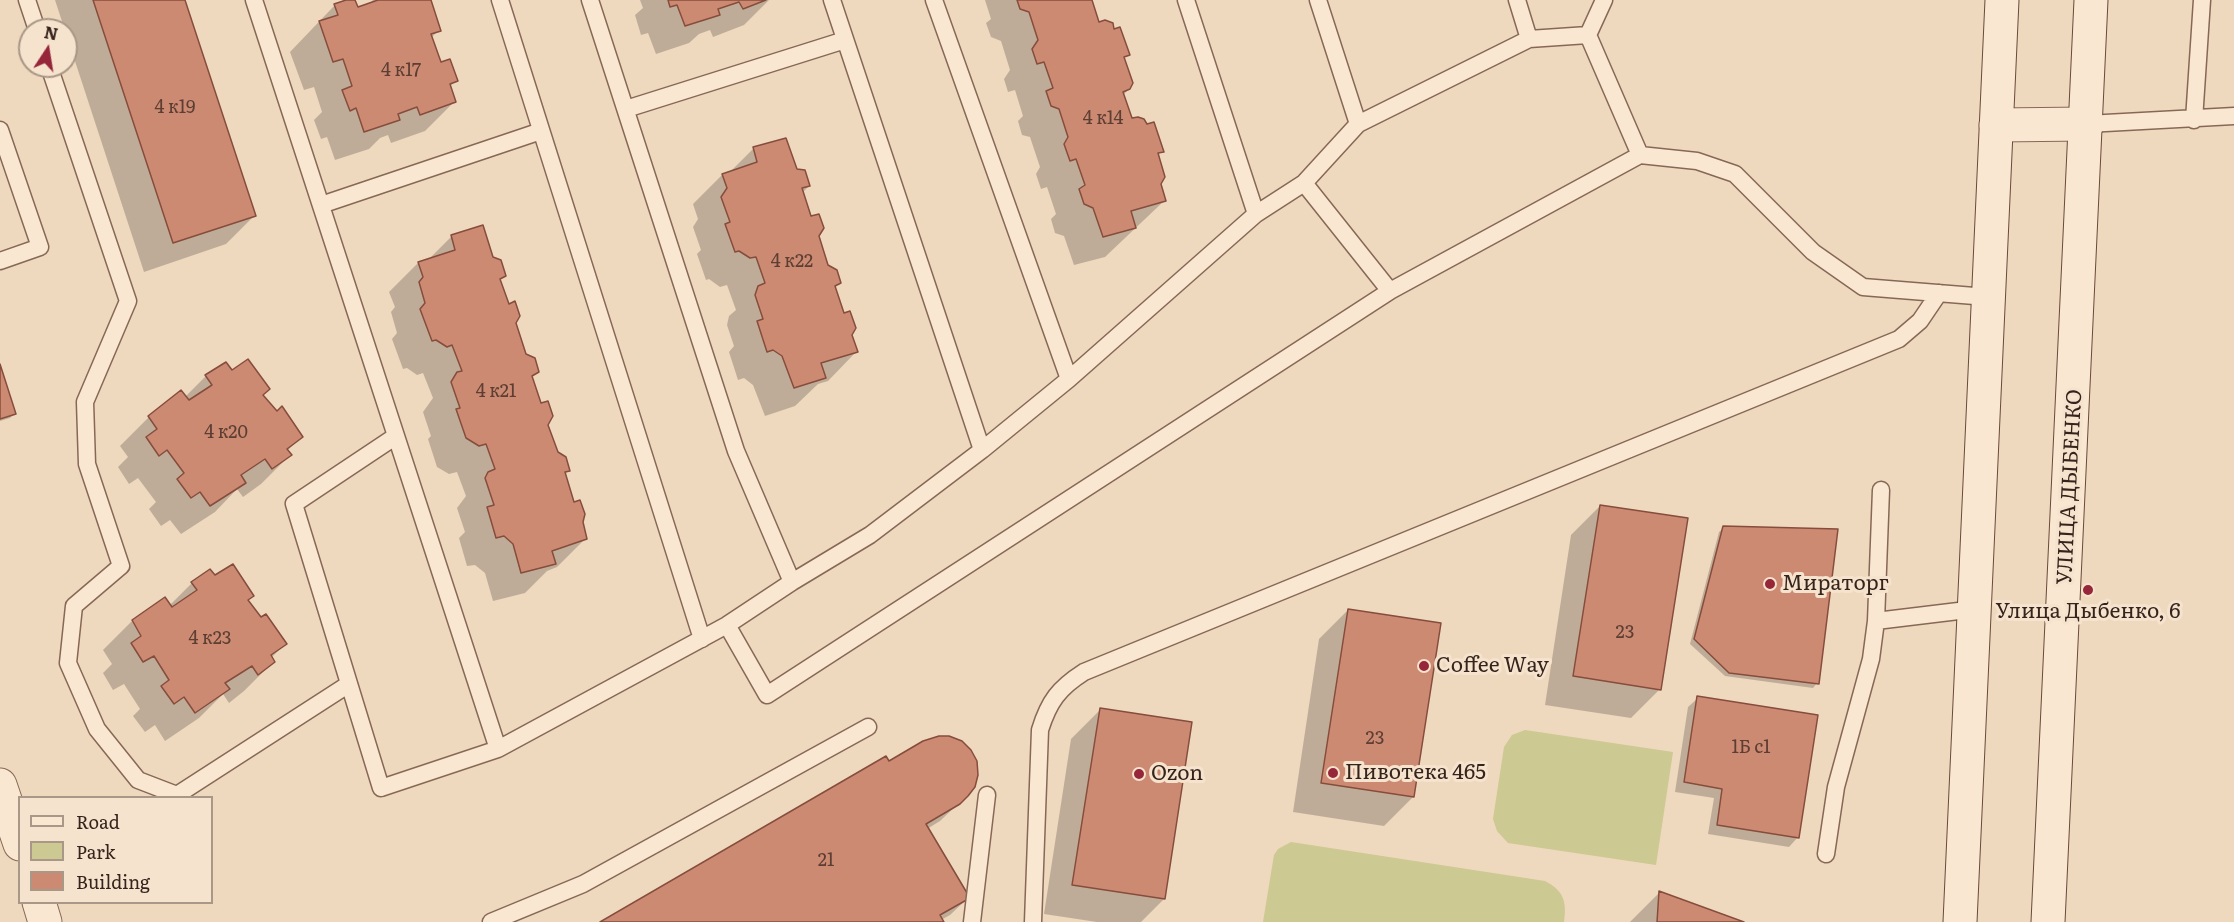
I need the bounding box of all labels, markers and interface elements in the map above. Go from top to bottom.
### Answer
north arrow [18,18,78,78]
text: N [42,19,60,45]
house number: 4 к17 [381,60,421,82]
house number: 4 к19 [155,97,195,119]
house number: 4 к14 [1083,108,1123,130]
house number: 4 к22 [771,251,813,273]
house number: 4 к21 [476,381,516,403]
street label: УЛИЦА ДЫБЕНКО [2052,389,2088,585]
house number: 4 к20 [204,422,248,444]
place label: Мираторг [1782,571,1889,597]
marker: Мираторг [1763,577,1777,591]
marker: Улица Дыбенко, 6 [2081,583,2095,597]
place label: Улица Дыбенко, 6 [1996,599,2180,625]
house number: 23 [1616,622,1634,644]
house number: 4 к23 [188,628,232,650]
place label: Coffee Way [1436,653,1549,679]
marker: Coffee Way [1417,659,1431,673]
house number: 23 [1366,728,1384,750]
house number: 1Б с1 [1731,737,1771,759]
place label: Пивотека 465 [1345,760,1486,786]
place label: Ozon [1151,761,1203,787]
marker: Пивотека 465 [1326,766,1340,780]
marker: Ozon [1132,767,1146,781]
legend [18,796,213,904]
text: Road [76,808,120,835]
text: Park [76,838,115,865]
house number: 21 [818,850,834,872]
text: Building [76,868,150,895]

